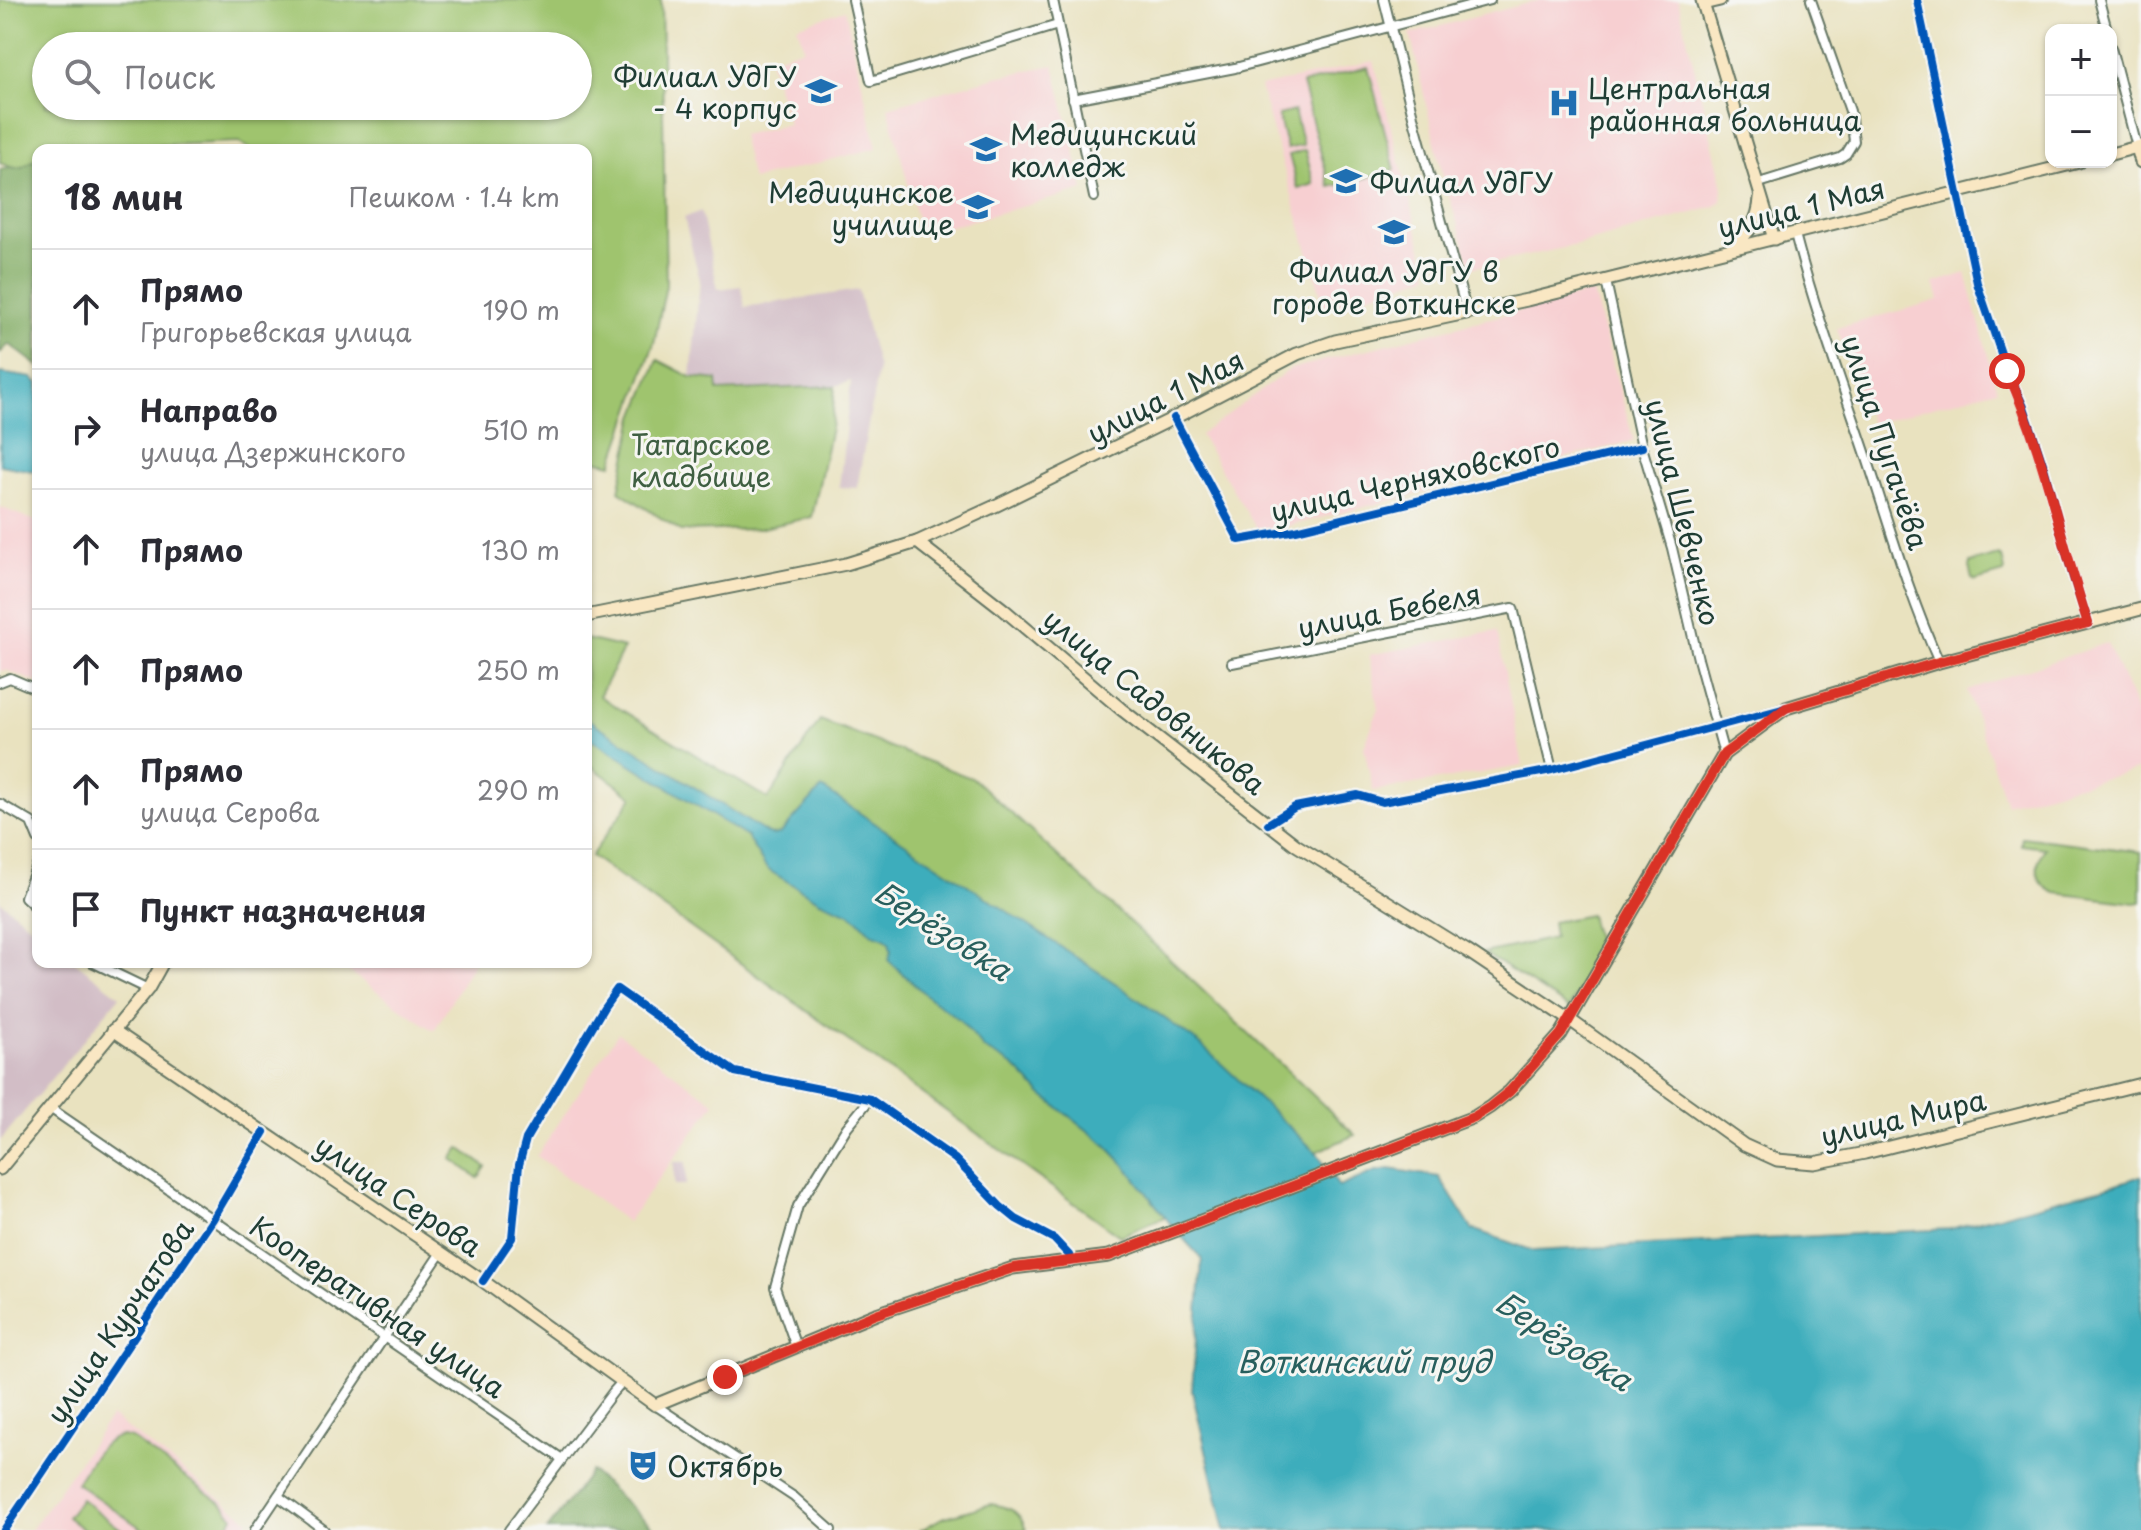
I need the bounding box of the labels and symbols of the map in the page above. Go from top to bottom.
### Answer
place label: Филиал УдГУ - 4 корпус [614,54,797,129]
place label: Центральная районная больница [1588,66,1862,141]
school or university icon: Филиал УдГУ - 4 корпус [804,74,838,108]
hospital icon: Центральная районная больница [1547,86,1581,120]
place label: Медицинский колледж [1010,112,1197,187]
school or university icon: Медицинский колледж [969,132,1003,166]
place label: Филиал УдГУ [1370,160,1553,203]
school or university icon: Филиал УдГУ [1329,164,1363,198]
street label: улица 1 Мая [1713,165,1889,249]
place label: Медицинское училище [768,170,954,245]
school or university icon: Медицинское училище [961,190,995,224]
school or university icon: Филиал УдГУ в городе Воткинске [1377,215,1411,249]
place label: Филиал УдГУ в городе Воткинске [1272,249,1516,324]
street label: улица Пугачёва [1831,329,1941,555]
street label: улица 1 Мая [1079,338,1251,454]
route start [1989,353,2025,389]
street label: улица Шевченко [1635,394,1733,630]
park label: Татарское кладбище [631,422,771,497]
street label: улица Черняховского [1266,424,1564,532]
street label: улица Бебеля [1294,571,1484,649]
street label: улица Садовникова [1034,597,1276,805]
water label: Берёзовка [867,869,1022,992]
street label: улица Мира [1816,1077,1990,1157]
street label: улица Серова [307,1123,492,1267]
street label: Кооперативная улица [242,1204,515,1408]
street label: улица Курчатова [35,1210,204,1432]
water label: Берёзовка [1488,1279,1643,1402]
water label: Воткинский пруд [1237,1338,1493,1383]
route end [707,1359,743,1395]
place label: Октябрь [667,1444,783,1487]
theatre icon: Октябрь [626,1448,660,1482]

